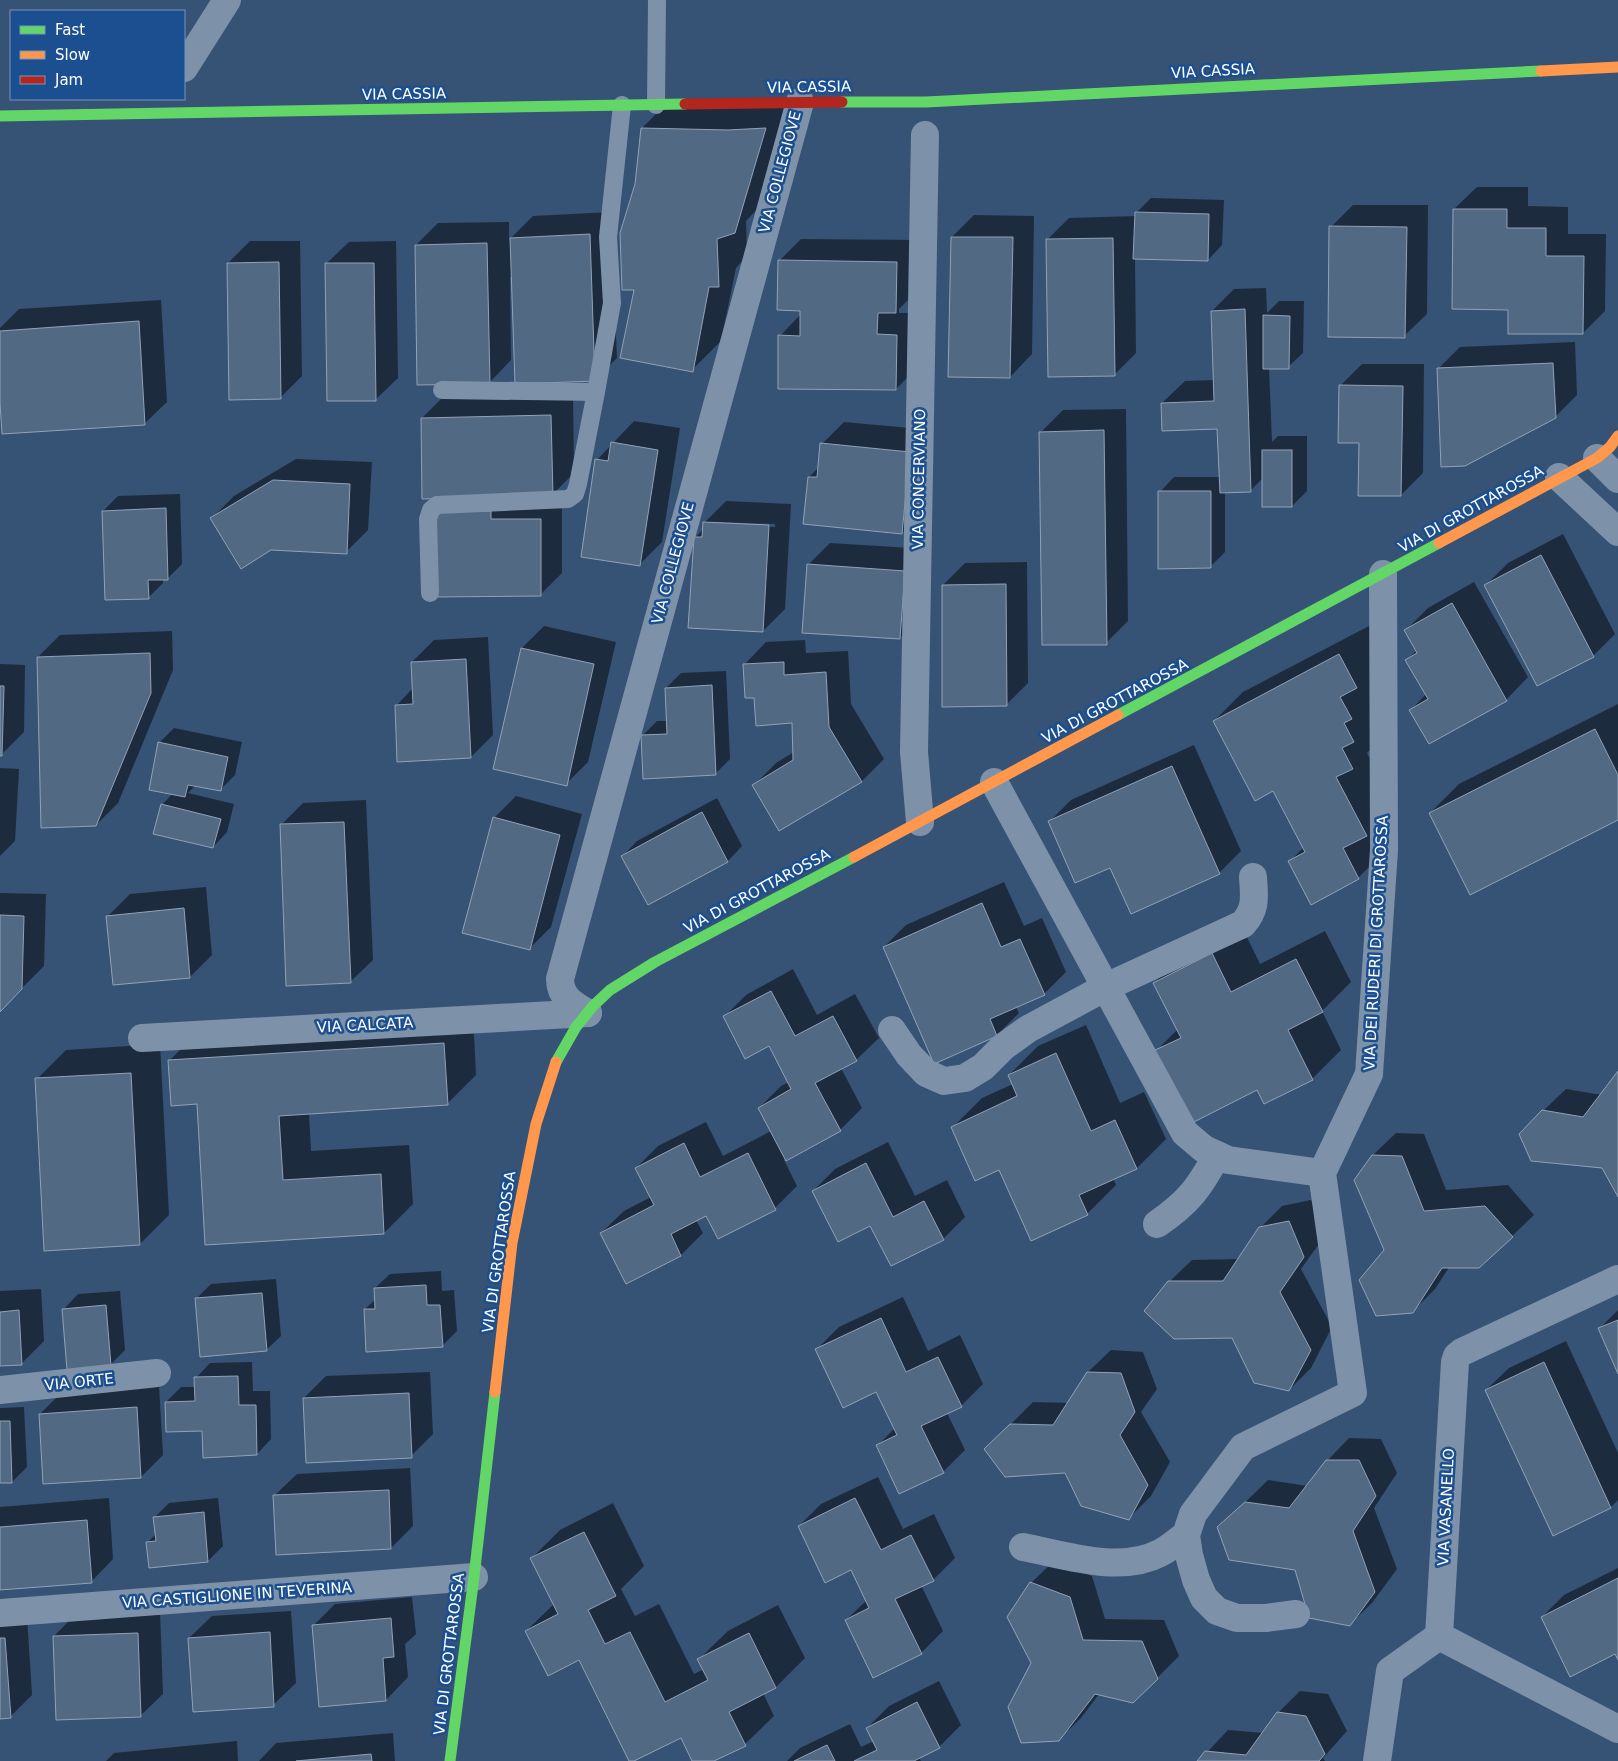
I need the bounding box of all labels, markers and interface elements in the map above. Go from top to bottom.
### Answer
legend [10,10,185,100]
text: Fast [55,21,85,39]
text: Slow [55,46,90,64]
street label: VIA CASSIA [1170,60,1256,82]
text: Jam [54,71,83,89]
street label: VIA CASSIA [767,77,852,97]
street label: VIA CASSIA [362,84,447,104]
street label: VIA COLLEGIOVE [755,109,805,235]
street label: VIA CONCERVIANO [909,408,929,550]
street label: VIA DI GROTTAROSSA [1395,461,1547,556]
street label: VIA COLLEGIOVE [648,500,698,626]
street label: VIA DI GROTTAROSSA [1039,654,1192,747]
street label: VIA DEI RUDERI DI GROTTAROSSA [1360,814,1392,1071]
street label: VIA DI GROTTAROSSA [681,844,834,937]
street label: VIA CALCATA [316,1013,414,1037]
street label: VIA DI GROTTAROSSA [479,1169,519,1334]
street label: VIA ORTE [43,1369,115,1395]
street label: VIA VASANELLO [1434,1448,1458,1566]
street label: VIA DI GROTTAROSSA [430,1571,468,1736]
street label: VIA CASTIGLIONE IN TEVERINA [121,1578,353,1612]

